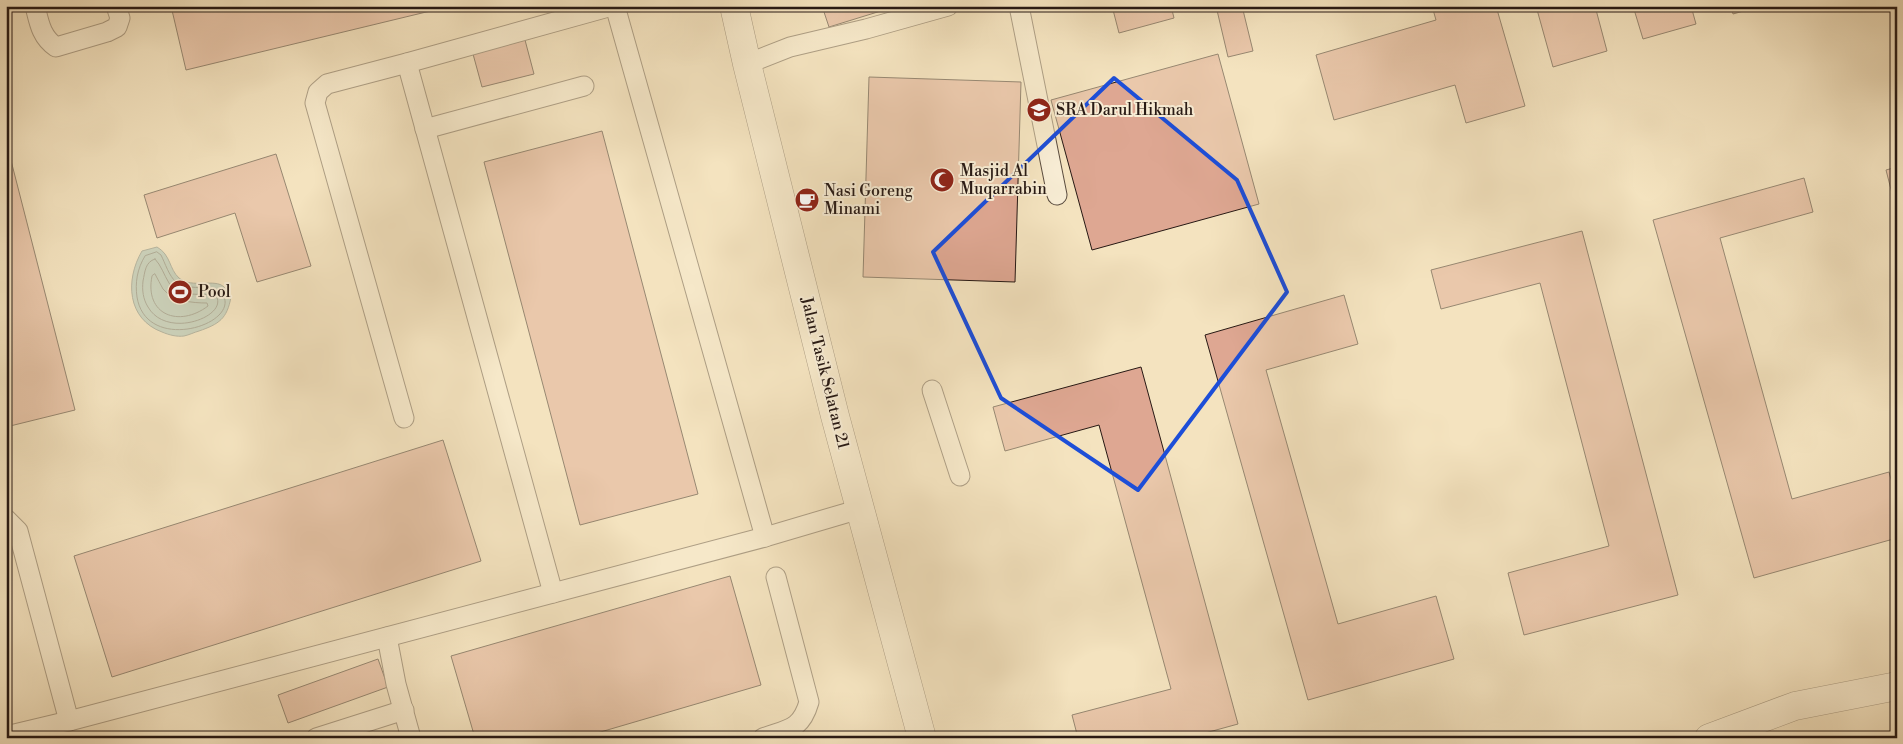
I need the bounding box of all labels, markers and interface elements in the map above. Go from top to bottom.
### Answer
school or university icon: SRA Darul Hikmah [1026,97,1052,123]
place label: SRA Darul Hikmah [1056,100,1194,120]
place label: Masjid Al Muqarrabin [960,161,1047,199]
mosque icon: Masjid Al Muqarrabin [929,167,955,193]
place label: Nasi Goreng Minami [824,181,914,219]
cafe icon: Nasi Goreng Minami [794,187,820,213]
sports icon: Pool [167,279,193,305]
place label: Pool [198,282,231,302]
street label: Jalan Tasik Selatan 21 [796,294,854,451]

